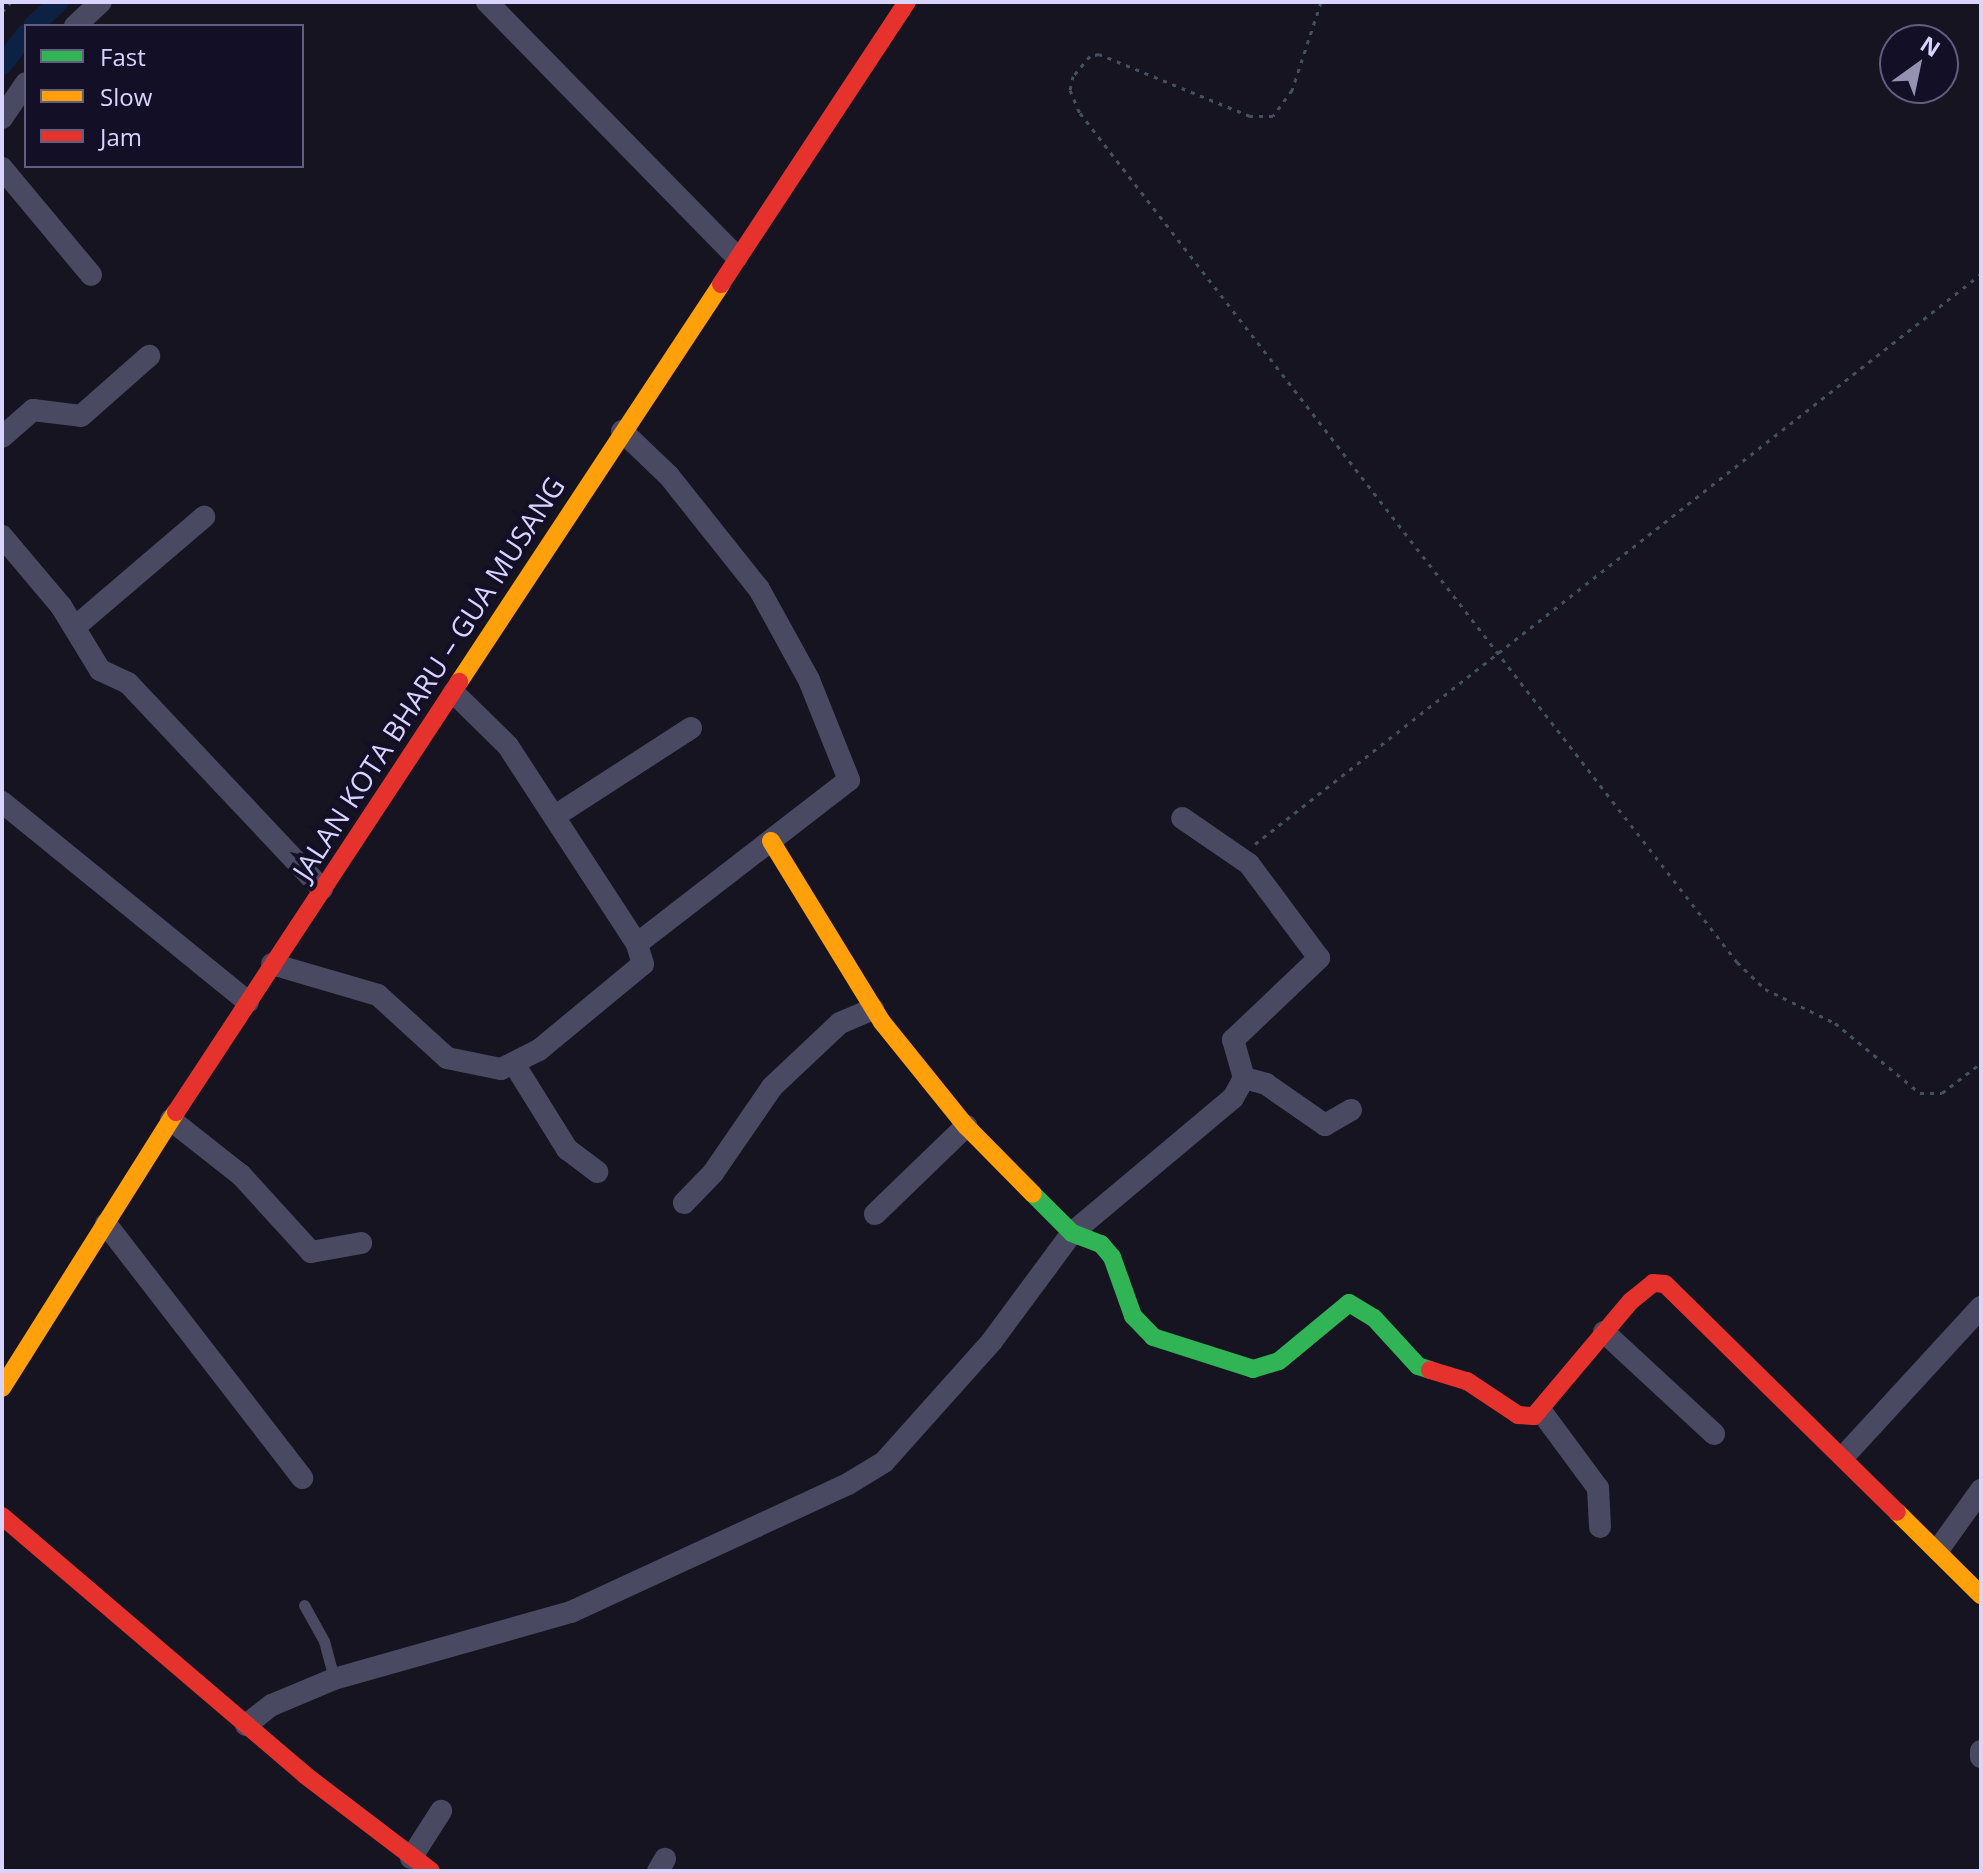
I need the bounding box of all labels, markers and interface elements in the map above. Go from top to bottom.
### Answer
legend [24,24,304,168]
north arrow [1879,24,1959,104]
text: N [1915,28,1947,63]
text: Fast [100,40,146,73]
text: Slow [100,80,152,113]
text: Jam [100,120,142,153]
street label: JALAN KOTA BHARU – GUA MUSANG [285,470,571,886]

